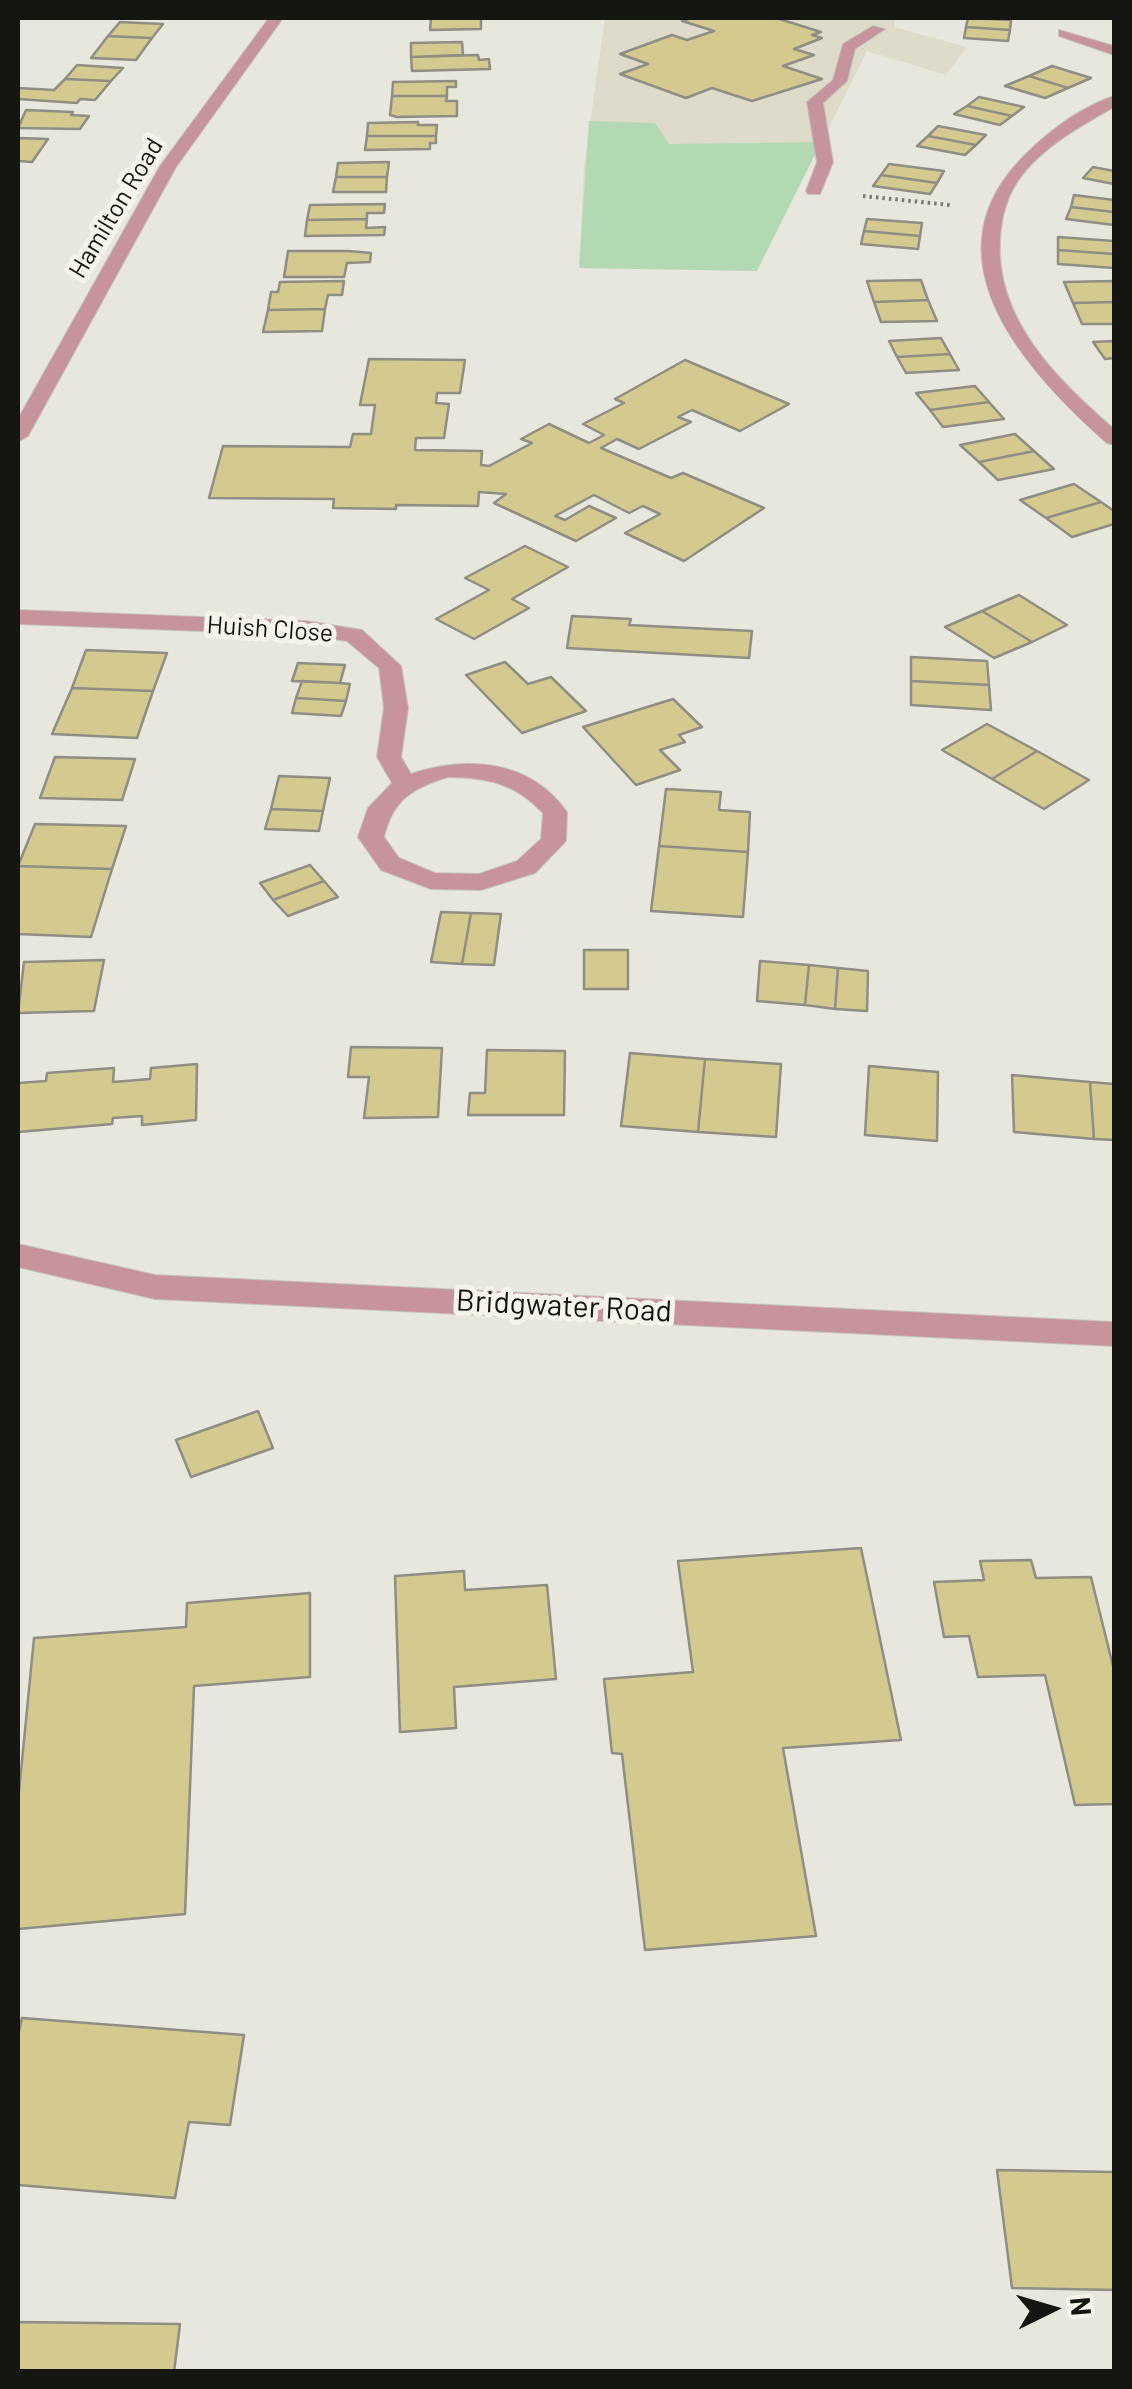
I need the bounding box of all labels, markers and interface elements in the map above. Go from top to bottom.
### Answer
street label: Hamilton Road [62,133,170,283]
street label: Huish Close [206,610,334,648]
street label: Bridgwater Road [455,1282,673,1330]
north arrow [1002,2259,1102,2359]
text: N [1064,2296,1100,2317]

